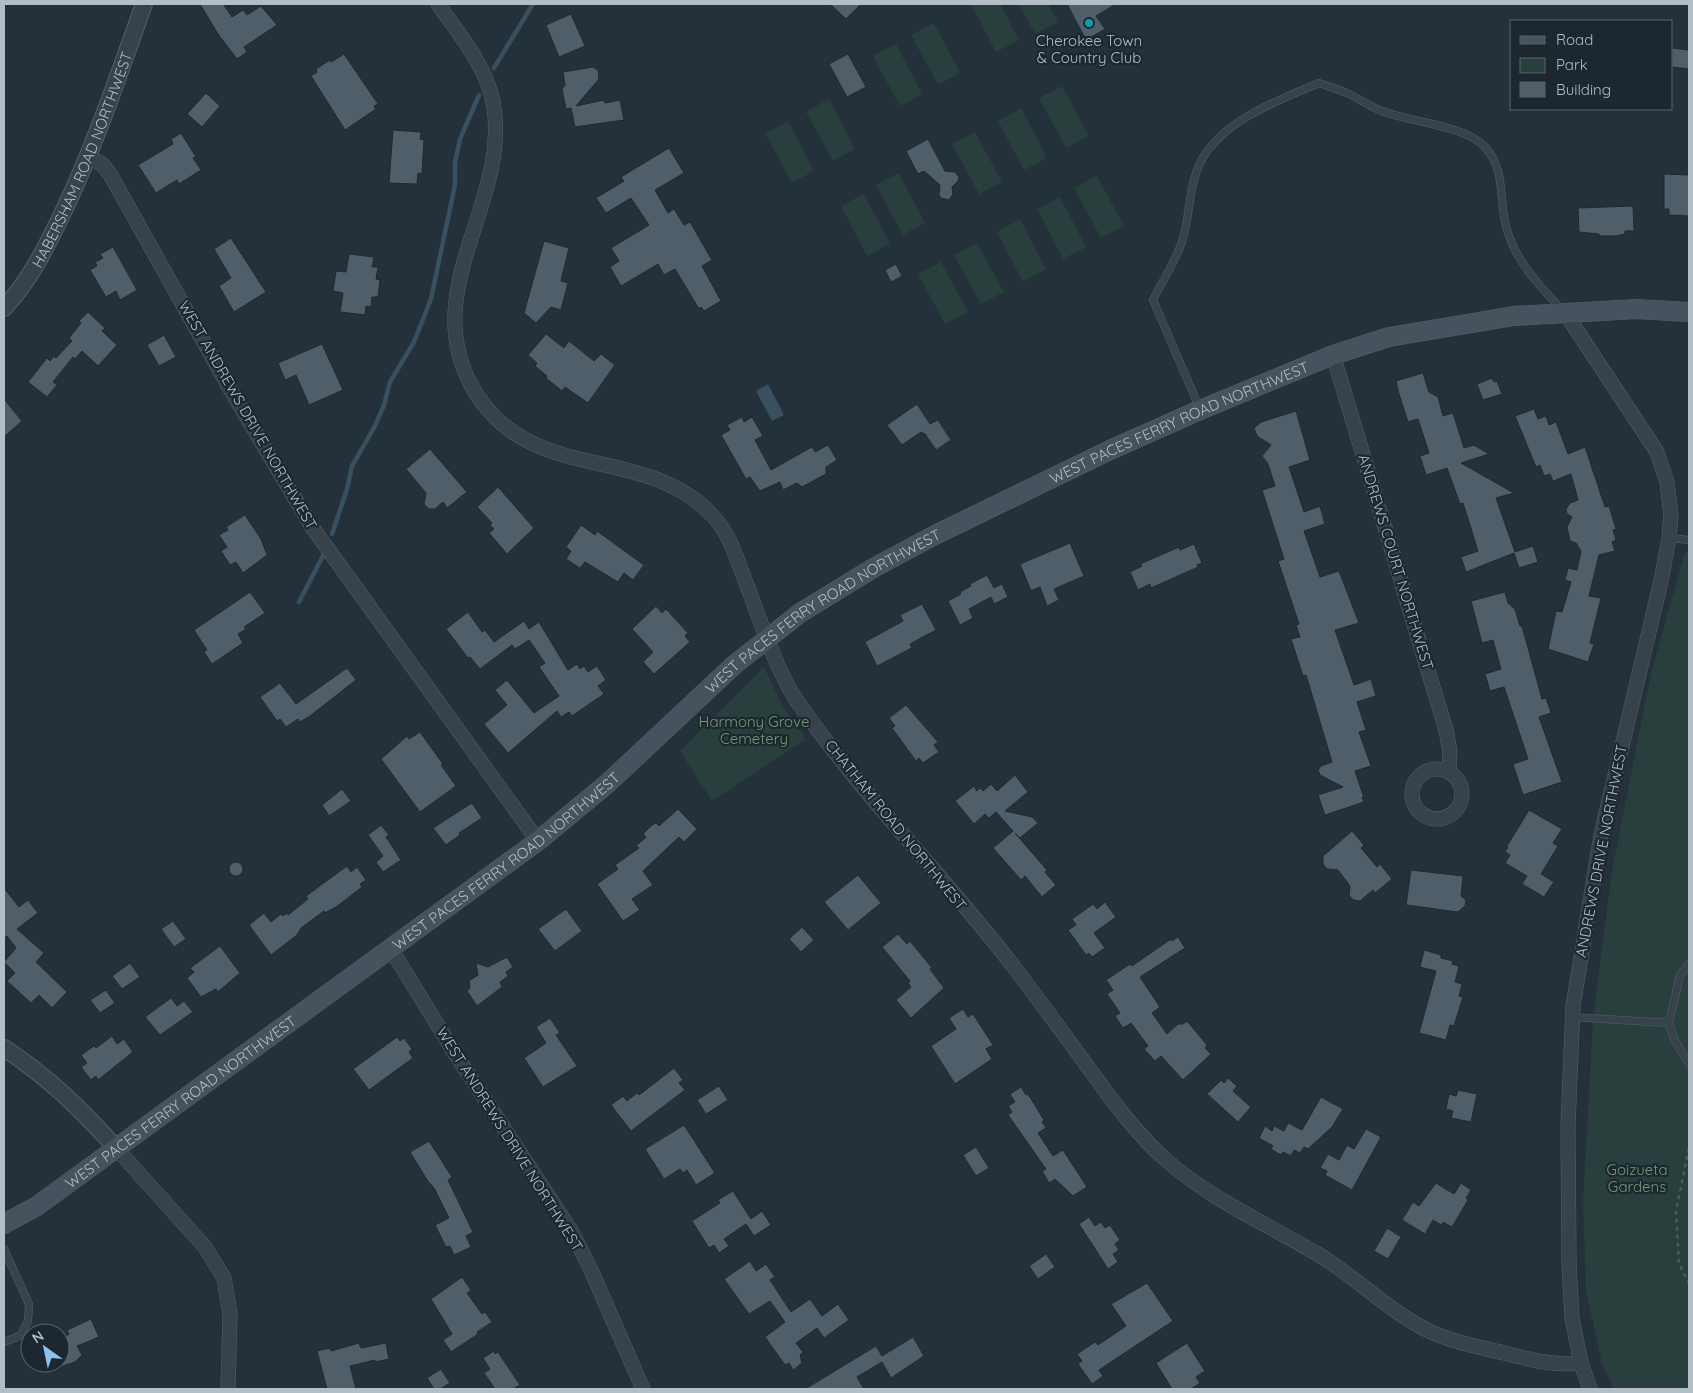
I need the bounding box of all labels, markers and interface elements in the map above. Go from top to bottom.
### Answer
marker: Cherokee Town & Country Club [1083,17,1095,29]
legend [1510,20,1673,110]
text: Road [1556,30,1593,49]
place label: Cherokee Town & Country Club [1036,31,1142,67]
street label: HABERSHAM ROAD NORTHWEST [27,49,136,271]
text: Park [1556,55,1588,74]
text: Building [1556,80,1611,99]
street label: WEST ANDREWS DRIVE NORTHWEST [174,297,322,533]
street label: WEST PACES FERRY ROAD NORTHWEST [1046,357,1311,488]
street label: ANDREWS COURT NORTHWEST [1354,452,1438,672]
street label: WEST PACES FERRY ROAD NORTHWEST [701,524,943,697]
park label: Harmony Grove Cemetery [699,712,809,748]
street label: CHATHAM ROAD NORTHWEST [821,736,971,914]
street label: ANDREWS DRIVE NORTHWEST [1571,743,1631,959]
street label: WEST PACES FERRY ROAD NORTHWEST [388,768,624,954]
street label: WEST PACES FERRY ROAD NORTHWEST [61,1011,300,1192]
street label: WEST ANDREWS DRIVE NORTHWEST [433,1023,587,1255]
park label: Goizueta Gardens [1606,1160,1668,1196]
north arrow [20,1323,70,1373]
text: N [29,1327,47,1347]

